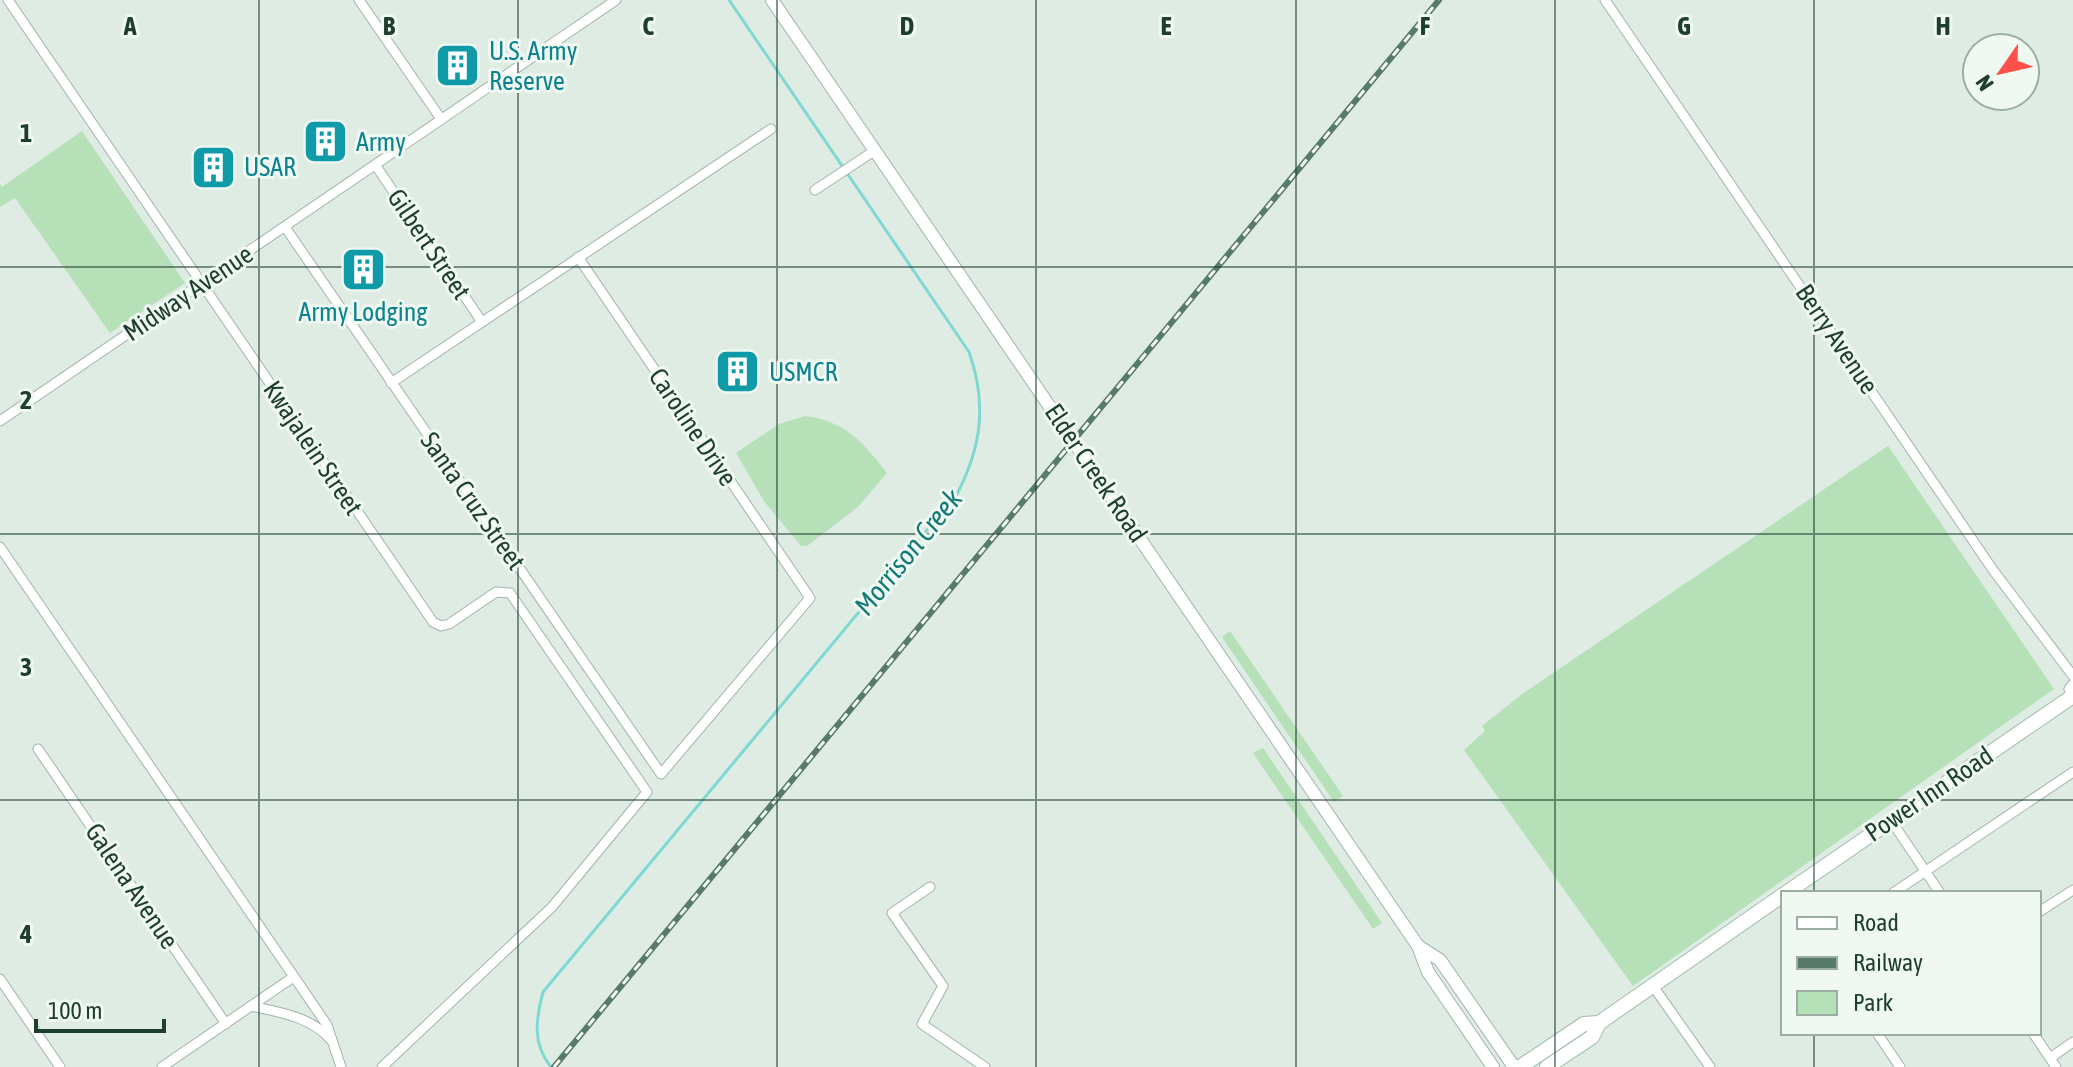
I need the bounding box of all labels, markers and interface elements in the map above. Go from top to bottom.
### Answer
text: A [123,11,137,41]
text: B [383,11,396,41]
text: C [642,11,654,41]
text: D [900,11,914,41]
text: E [1160,11,1172,41]
text: F [1420,11,1431,41]
text: G [1677,11,1691,41]
text: H [1935,11,1951,41]
north arrow [1961,32,2041,112]
place label: U.S. Army Reserve [489,36,578,96]
building icon: U.S. Army Reserve [434,42,482,90]
text: N [1970,71,1999,96]
text: 1 [20,118,32,148]
building icon: Army [301,118,349,166]
place label: Army [356,127,406,157]
building icon: USAR [189,143,237,191]
place label: USAR [244,152,296,182]
street label: Gilbert Street [381,183,477,305]
street label: Midway Avenue [118,239,258,347]
building icon: Army Lodging [339,245,387,293]
street label: Berry Avenue [1789,278,1885,400]
place label: Army Lodging [299,297,428,327]
building icon: USMCR [714,348,762,396]
place label: USMCR [769,357,837,387]
street label: Caroline Drive [643,363,743,491]
street label: Kwajalein Street [257,375,369,521]
text: 2 [20,385,32,415]
street label: Elder Creek Road [1039,398,1153,548]
street label: Santa Cruz Street [415,427,531,575]
water label: Morrison Creek [848,482,969,621]
text: 3 [20,652,32,682]
street label: Power Inn Road [1859,740,1999,848]
street label: Galena Avenue [79,818,185,954]
legend [1781,891,2041,1035]
text: Road [1853,909,1899,936]
text: 4 [19,919,32,949]
text: Railway [1853,949,1923,976]
scale bar [36,983,164,1033]
text: Park [1853,989,1894,1016]
text: 100 m [48,997,102,1024]

